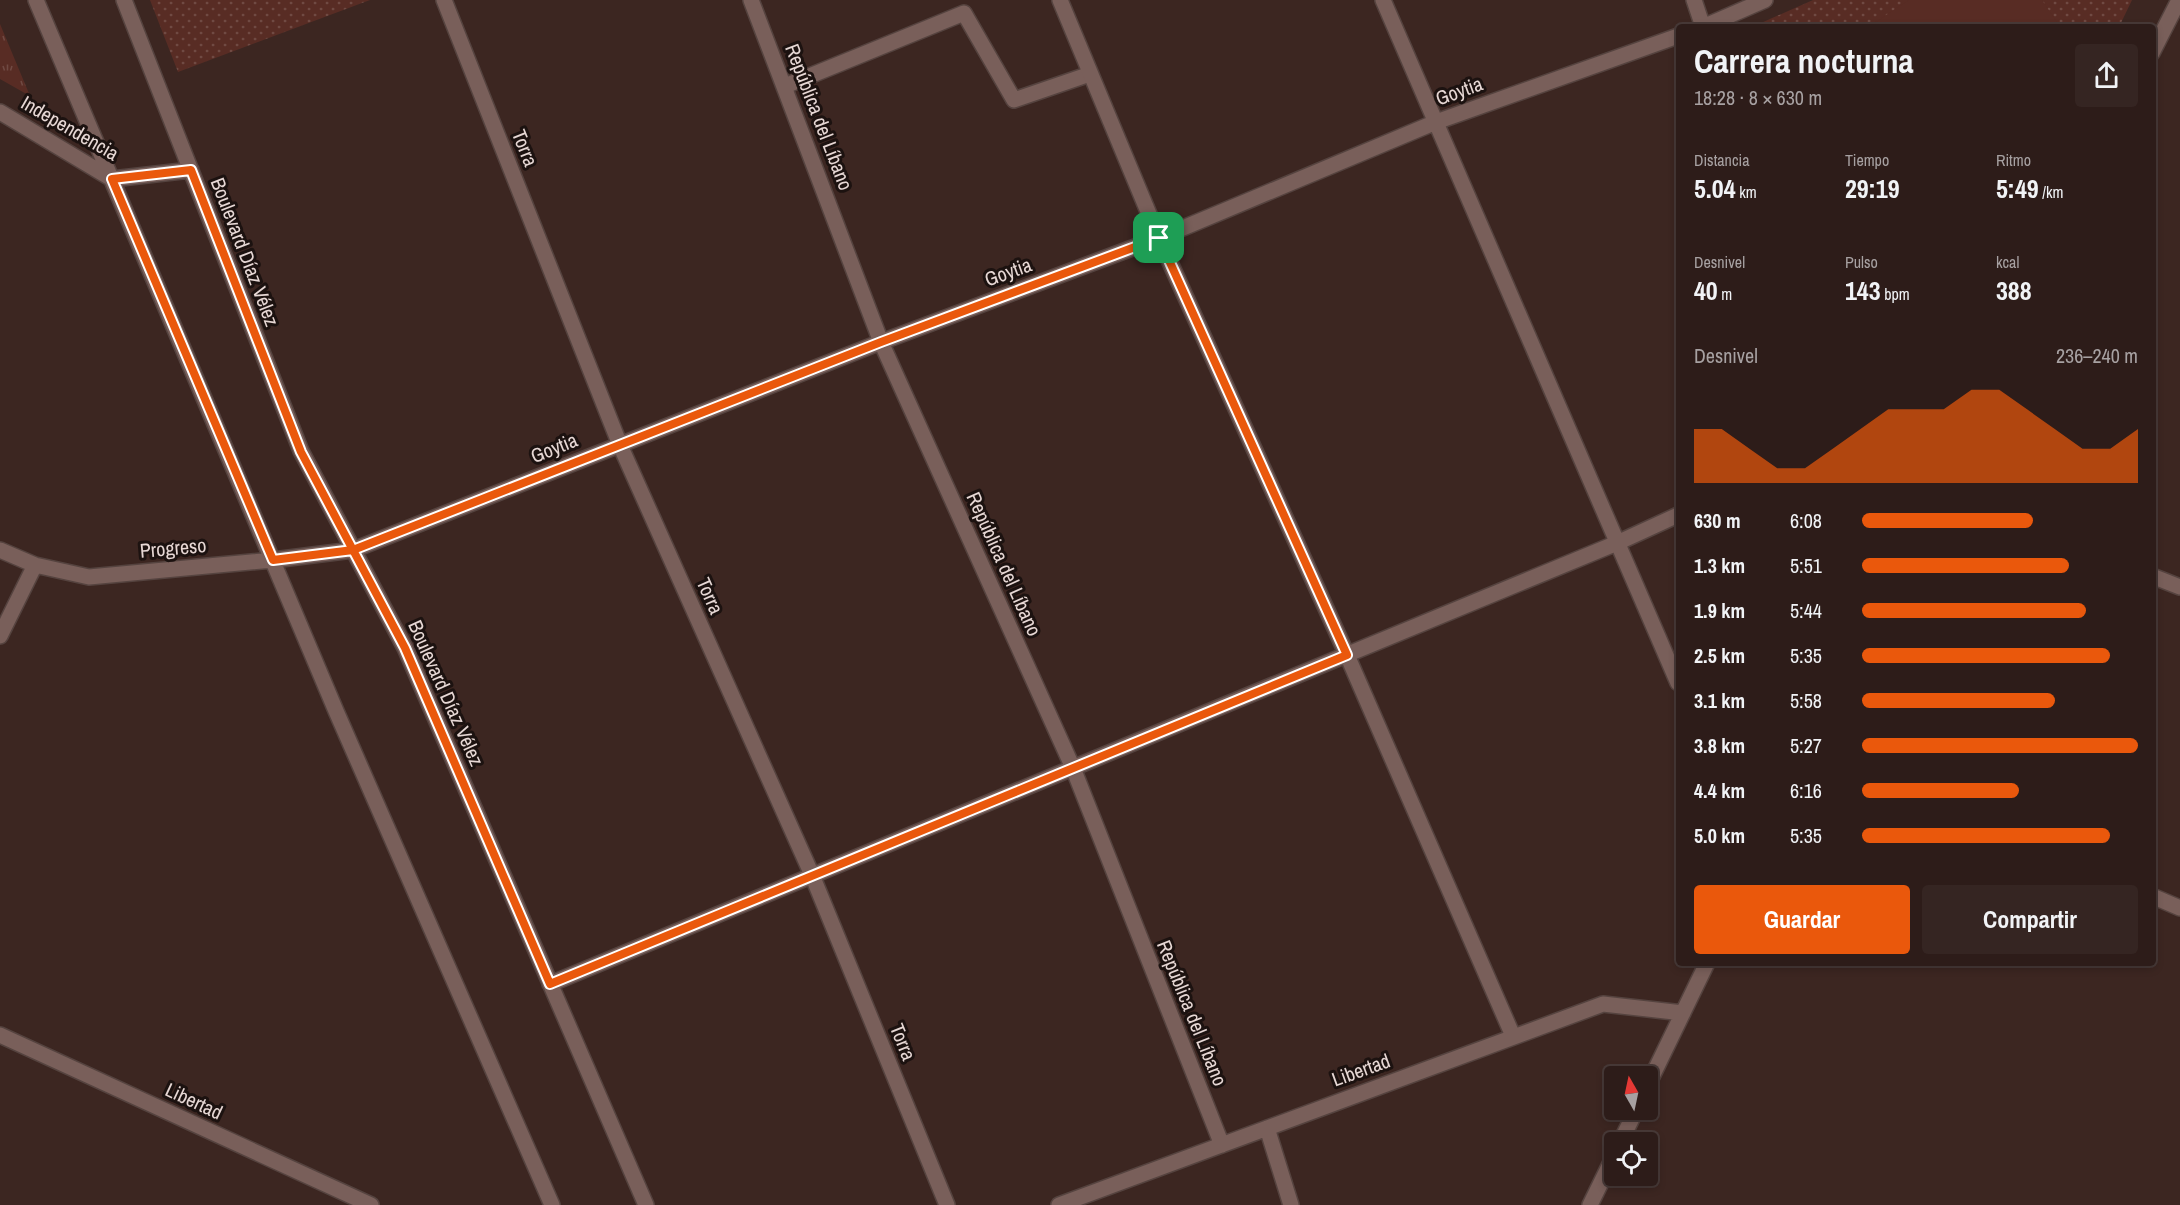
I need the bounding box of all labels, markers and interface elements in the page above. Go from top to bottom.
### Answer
text: Carrera nocturna [1694,39,1914,83]
street label: República del Líbano [779,40,860,194]
button: share [2075,44,2138,107]
street label: Goytia [1432,70,1486,111]
text: 18:28 · 8 × 630 m [1694,84,1822,111]
street label: Independencia [17,89,124,166]
street label: Torra [506,125,545,170]
text: Distancia [1694,149,1749,171]
text: Tiempo [1845,149,1889,171]
text: Ritmo [1996,149,2031,171]
text: 5.04 [1694,171,1736,206]
text: 29:19 [1845,171,1900,206]
text: 5:49 [1996,171,2039,206]
street label: Boulevard Díaz Vélez [205,174,286,330]
text: km [1736,181,1757,203]
text: /km [2039,181,2063,203]
pin [1133,212,1184,263]
icon: arrive [1142,221,1175,254]
street label: Goytia [981,251,1035,292]
text: Desnivel [1694,251,1745,273]
text: Pulso [1845,251,1878,273]
text: kcal [1996,251,2019,273]
text: 40 [1694,273,1718,308]
text: 143 [1845,273,1881,308]
text: 388 [1996,273,2032,308]
text: m [1718,283,1732,305]
text: bpm [1881,283,1910,305]
text: Desnivel [1694,342,1758,369]
text: 236–240 m [2056,342,2138,369]
street label: Goytia [526,426,581,469]
street label: República del Líbano [961,488,1048,640]
text: 630 m [1694,507,1741,534]
text: 6:08 [1790,507,1822,534]
street label: Progreso [139,531,207,564]
text: 1.3 km [1694,552,1745,579]
text: 5:51 [1790,552,1822,579]
street label: Torra [691,573,730,618]
text: 1.9 km [1694,597,1745,624]
text: 5:44 [1790,597,1822,624]
street label: Boulevard Díaz Vélez [402,616,491,770]
text: 2.5 km [1694,642,1745,669]
text: 5:35 [1790,642,1822,669]
text: 3.1 km [1694,687,1745,714]
text: 5:58 [1790,687,1822,714]
text: 3.8 km [1694,732,1745,759]
text: 5:27 [1790,732,1822,759]
text: 4.4 km [1694,777,1745,804]
text: 6:16 [1790,777,1822,804]
text: 5.0 km [1694,822,1745,849]
text: 5:35 [1790,822,1822,849]
button: Guardar [1694,885,1910,954]
button: Compartir [1922,885,2138,954]
street label: República del Líbano [1151,936,1234,1090]
street label: Torra [884,1019,923,1064]
street label: Libertad [1328,1047,1394,1093]
north arrow [1604,1066,1658,1120]
map controls [1604,1066,1658,1186]
street label: Libertad [161,1076,227,1126]
button: locate [1604,1132,1658,1186]

